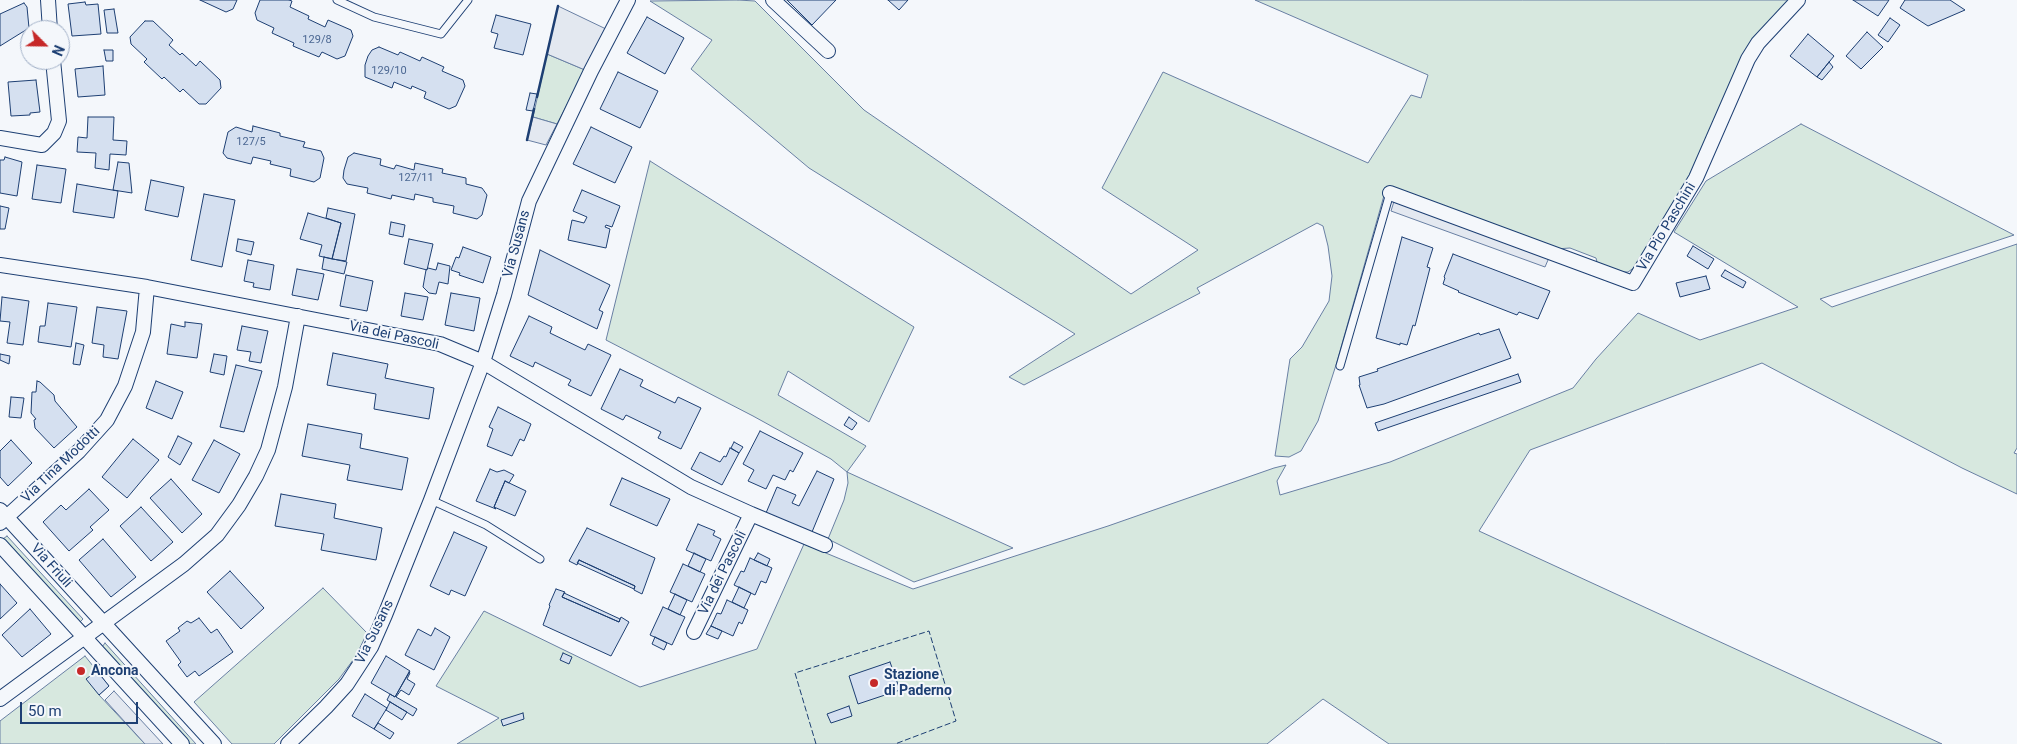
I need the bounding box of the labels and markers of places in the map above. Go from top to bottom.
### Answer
place label: Ancona [91,663,139,679]
marker: Ancona [75,665,87,677]
place label: Stazione di Paderno [884,667,952,700]
marker: Stazione di Paderno [868,677,880,689]

